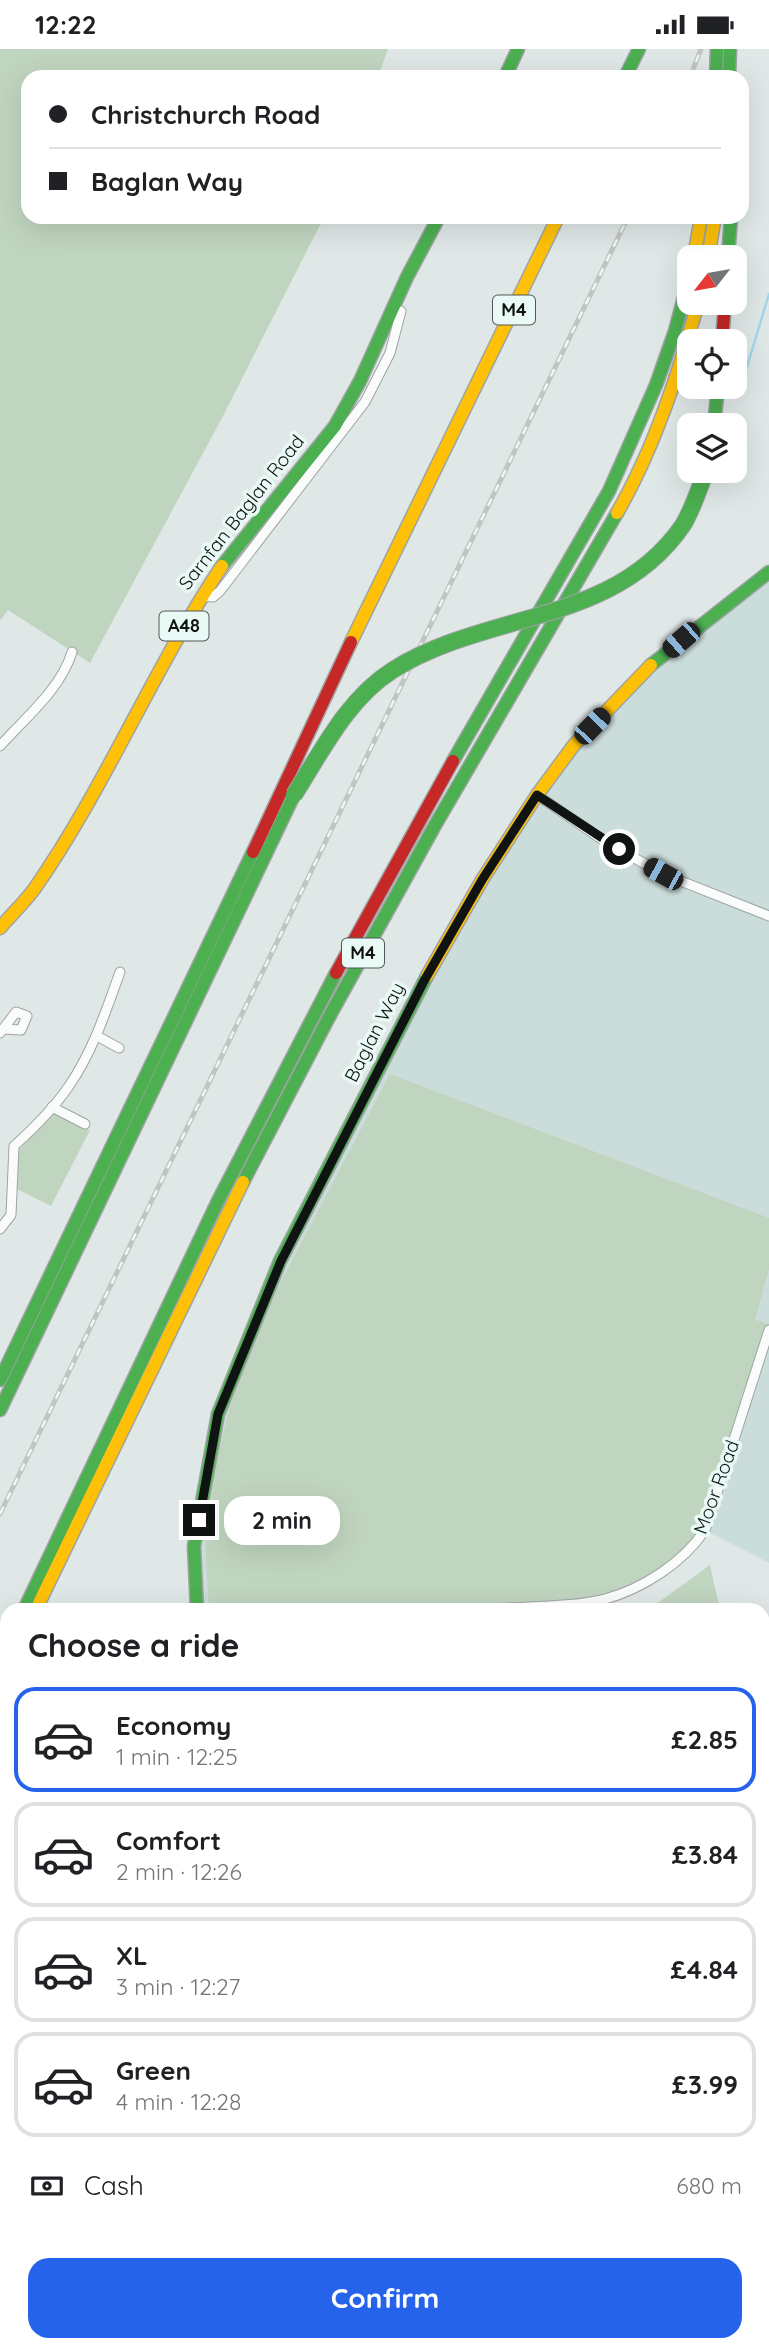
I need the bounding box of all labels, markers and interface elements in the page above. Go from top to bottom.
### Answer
text: 12:22 [35,8,97,41]
text: Christchurch Road [91,98,320,131]
text: Baglan Way [91,165,243,198]
north arrow [677,245,747,315]
map controls [677,245,747,483]
road number: M4 [493,295,535,325]
button: locate [677,329,747,399]
button: layers [677,413,747,483]
street label: Sarnfan Baglan Road [173,430,309,594]
road number: A48 [160,611,208,641]
car [659,618,704,662]
car [570,704,615,748]
route start [603,833,635,865]
car [640,855,687,893]
road number: M4 [342,939,384,967]
street label: Baglan Way [339,978,409,1086]
street label: Moor Road [688,1437,744,1537]
callout: 2 min [224,1495,339,1545]
route end [183,1504,215,1536]
text: 2 min [252,1506,312,1535]
text: Choose a ride [28,1625,240,1665]
icon: car [32,1708,95,1771]
text: Economy [116,1709,231,1742]
text: £2.85 [671,1723,738,1756]
text: 1 min · 12:25 [116,1742,238,1771]
icon: car [32,1823,95,1886]
text: Comfort [116,1824,221,1857]
text: £3.84 [672,1838,738,1871]
text: 2 min · 12:26 [116,1857,242,1886]
icon: car [32,1938,95,2001]
text: XL [116,1939,148,1972]
text: £4.84 [670,1953,738,1986]
text: 3 min · 12:27 [116,1972,240,2001]
icon: car [32,2053,95,2116]
text: Green [116,2054,191,2087]
text: £3.99 [672,2068,738,2101]
text: 4 min · 12:28 [116,2087,241,2116]
icon: cash [28,2167,66,2205]
text: Cash [84,2169,144,2202]
text: 680 m [676,2171,742,2200]
button: Confirm [28,2258,742,2338]

